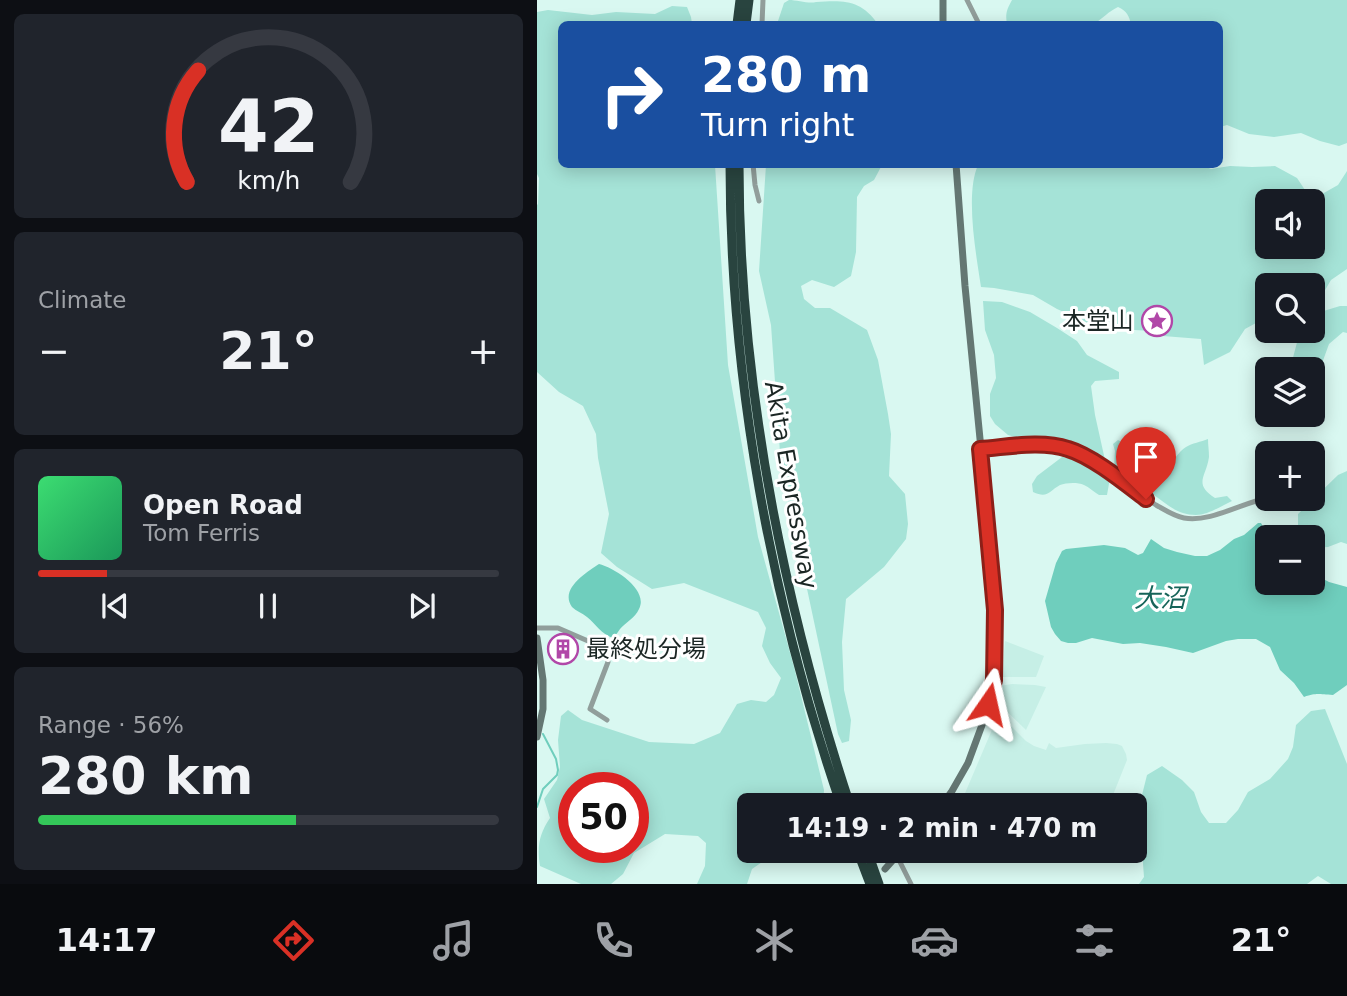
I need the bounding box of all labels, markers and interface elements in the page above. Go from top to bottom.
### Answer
text: 280 m [701,47,871,104]
icon: right [586,49,677,140]
text: 42 [218,84,319,169]
text: Turn right [701,106,854,144]
text: km/h [237,166,300,195]
map controls [1255,189,1325,595]
button: sound [1255,189,1325,259]
button: search [1255,273,1325,343]
text: Climate [38,287,127,313]
place icon: 本堂山 [1140,304,1174,338]
place label: 本堂山 [1062,307,1134,335]
text: 21° [219,321,318,381]
text: − [38,329,70,373]
text: + [467,329,499,373]
button: layers [1255,357,1325,427]
street label: Akita Expressway [759,379,823,591]
pin [1116,427,1176,499]
icon: arrive [1127,438,1165,476]
button: + [1255,441,1325,511]
text: Open Road [143,490,303,520]
text: Tom Ferris [143,520,260,546]
button: − [1255,525,1325,595]
water label: 大沼 [1134,583,1190,613]
icon: previous [96,587,134,625]
icon: pause [249,587,287,625]
icon: next [403,587,441,625]
building icon: 最終処分場 [546,632,580,666]
place label: 最終処分場 [586,635,706,663]
position arrow [951,667,1025,741]
text: Range · 56% [38,712,184,738]
text: 280 km [38,746,253,806]
speed limit sign: 50 [558,772,649,863]
text: 14:19 · 2 min · 470 m [787,813,1097,843]
icon: directions [269,916,318,965]
icon: music [429,916,478,965]
icon: phone [589,916,638,965]
icon: climate [750,916,799,965]
icon: car [910,916,959,965]
icon: filters [1070,916,1119,965]
text: 14:17 [56,921,158,959]
text: 21° [1231,921,1291,959]

